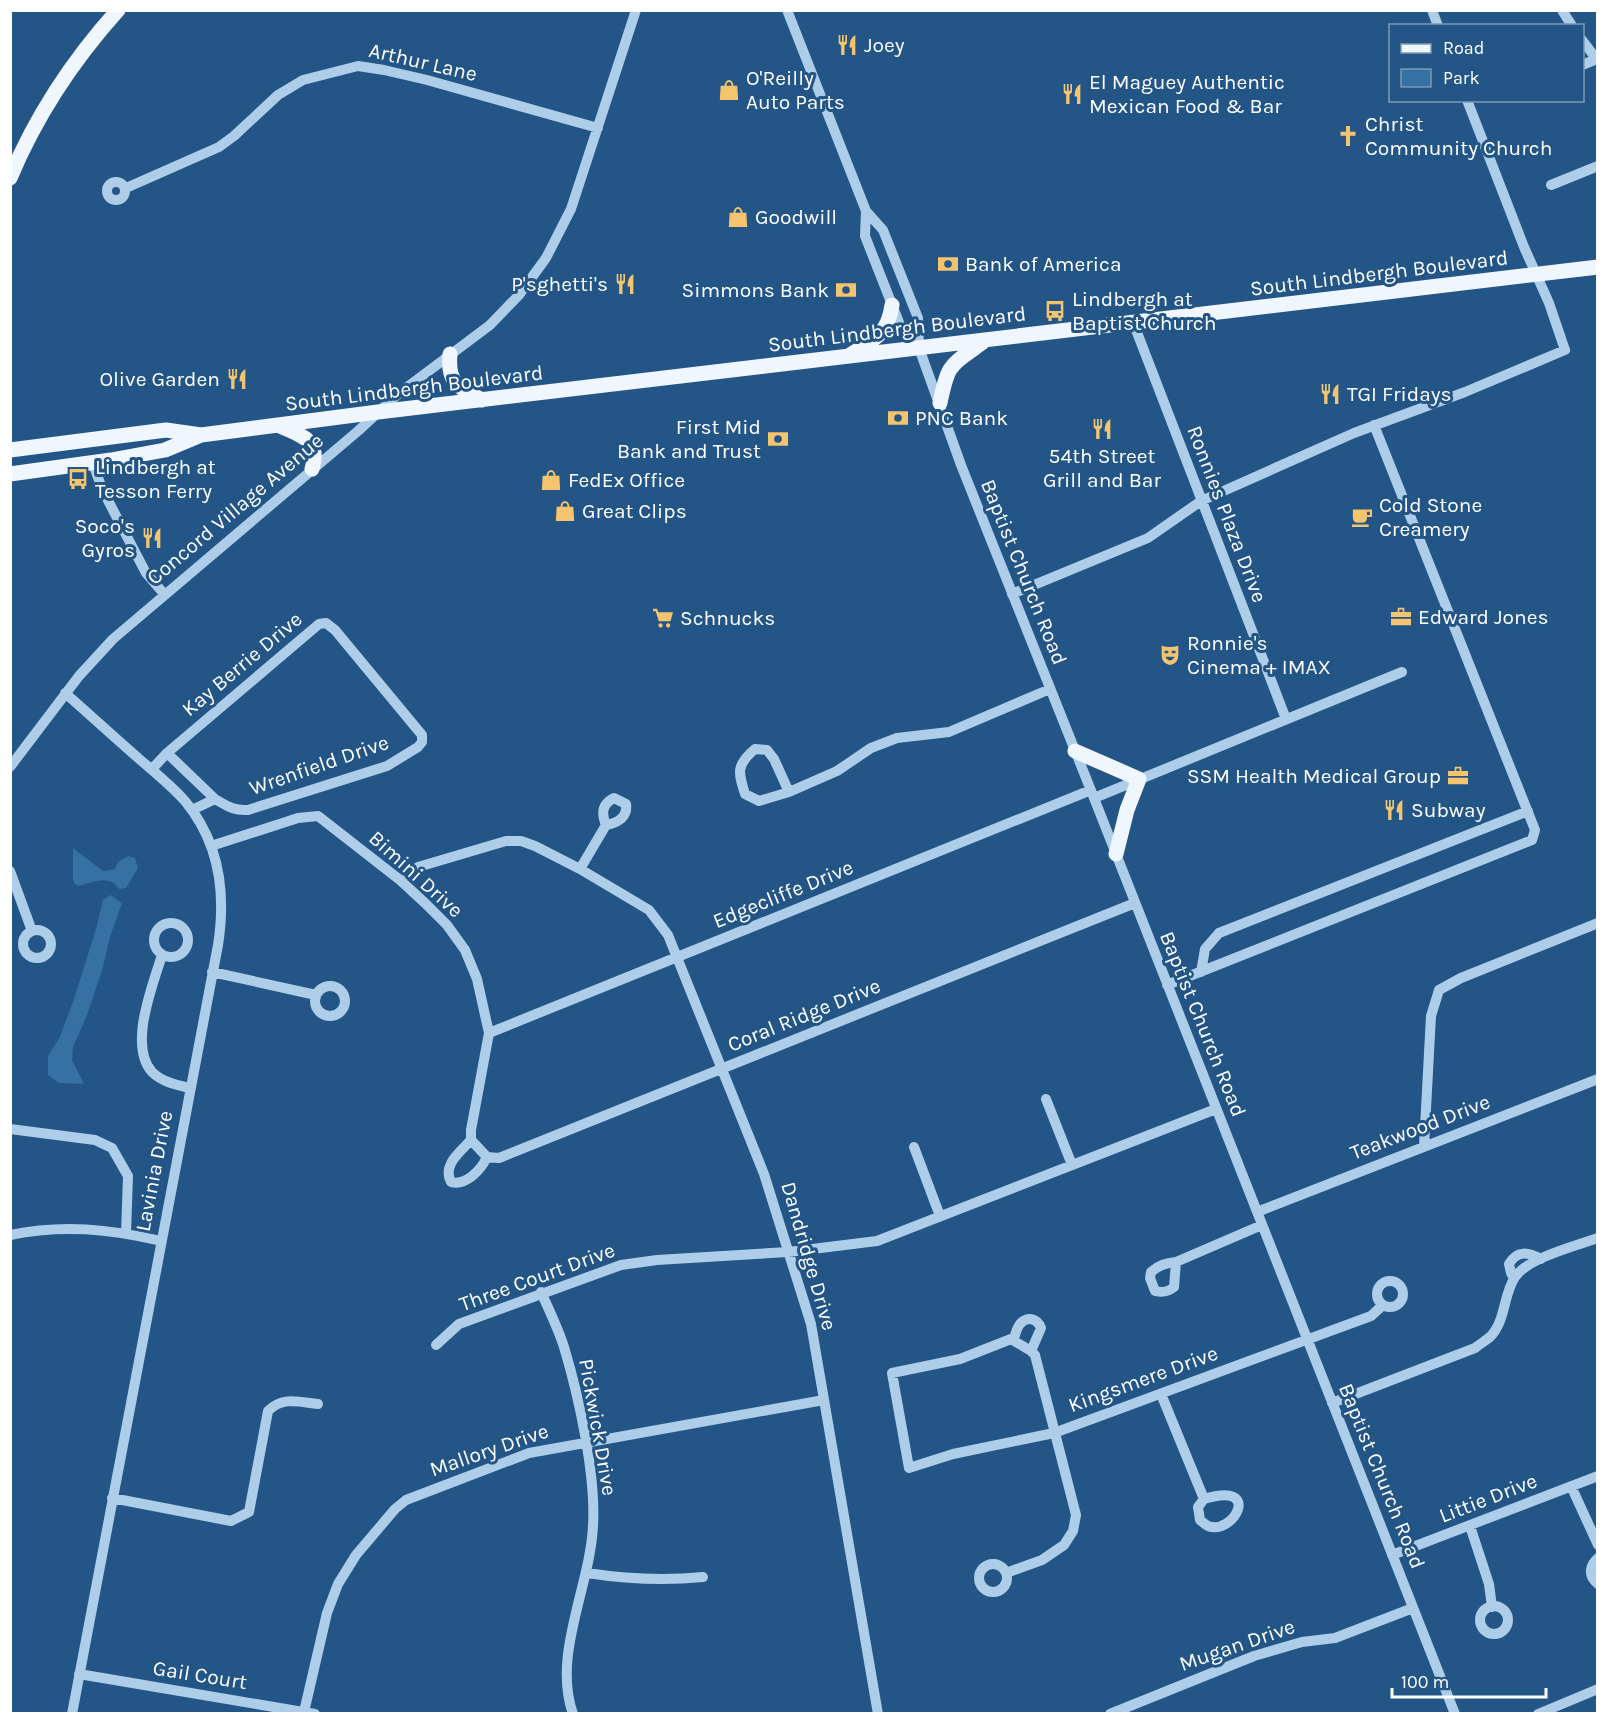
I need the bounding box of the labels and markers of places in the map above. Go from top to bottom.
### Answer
restaurant icon: Joey [835,33,859,57]
place label: Joey [864,33,905,57]
place label: O'Reilly Auto Parts [746,66,845,114]
place label: El Maguey Authentic Mexican Food & Bar [1089,70,1285,118]
shop icon: O'Reilly Auto Parts [717,78,741,102]
restaurant icon: El Maguey Authentic Mexican Food & Bar [1060,82,1084,106]
place label: Christ Community Church [1365,112,1552,160]
church icon: Christ Community Church [1336,124,1360,148]
shop icon: Goodwill [726,205,750,229]
place label: Goodwill [755,205,837,229]
bank icon: Bank of America [936,252,960,276]
place label: Bank of America [965,252,1122,276]
place label: P'sghetti's [511,272,608,296]
restaurant icon: P'sghetti's [613,272,637,296]
place label: Simmons Bank [681,278,829,302]
bank icon: Simmons Bank [834,278,858,302]
place label: Lindbergh at Baptist Church [1072,287,1216,335]
bus stop icon: Lindbergh at Baptist Church [1043,299,1067,323]
place label: Olive Garden [99,367,220,391]
restaurant icon: Olive Garden [225,367,249,391]
restaurant icon: TGI Fridays [1318,382,1342,406]
place label: TGI Fridays [1347,382,1452,406]
bank icon: PNC Bank [886,406,910,430]
place label: PNC Bank [915,406,1008,430]
place label: First Mid Bank and Trust [617,415,761,463]
restaurant icon: 54th Street Grill and Bar [1090,417,1114,441]
bank icon: First Mid Bank and Trust [766,427,790,451]
place label: 54th Street Grill and Bar [1043,444,1161,492]
place label: Lindbergh at Tesson Ferry [95,455,216,503]
bus stop icon: Lindbergh at Tesson Ferry [66,467,90,491]
shop icon: FedEx Office [539,468,563,492]
place label: FedEx Office [568,468,685,492]
place label: Cold Stone Creamery [1379,493,1482,541]
shop icon: Great Clips [553,499,577,523]
place label: Great Clips [582,499,687,523]
cafe icon: Cold Stone Creamery [1350,505,1374,529]
place label: Soco's Gyros [75,514,135,562]
restaurant icon: Soco's Gyros [140,526,164,550]
office icon: Edward Jones [1389,605,1413,629]
place label: Edward Jones [1418,605,1548,629]
supermarket icon: Schnucks [651,606,675,630]
place label: Schnucks [680,606,775,630]
place label: Ronnie's Cinema + IMAX [1187,631,1331,679]
theatre icon: Ronnie's Cinema + IMAX [1158,643,1182,667]
place label: SSM Health Medical Group [1187,764,1441,788]
office icon: SSM Health Medical Group [1446,764,1470,788]
restaurant icon: Subway [1382,798,1406,822]
place label: Subway [1411,798,1486,822]

